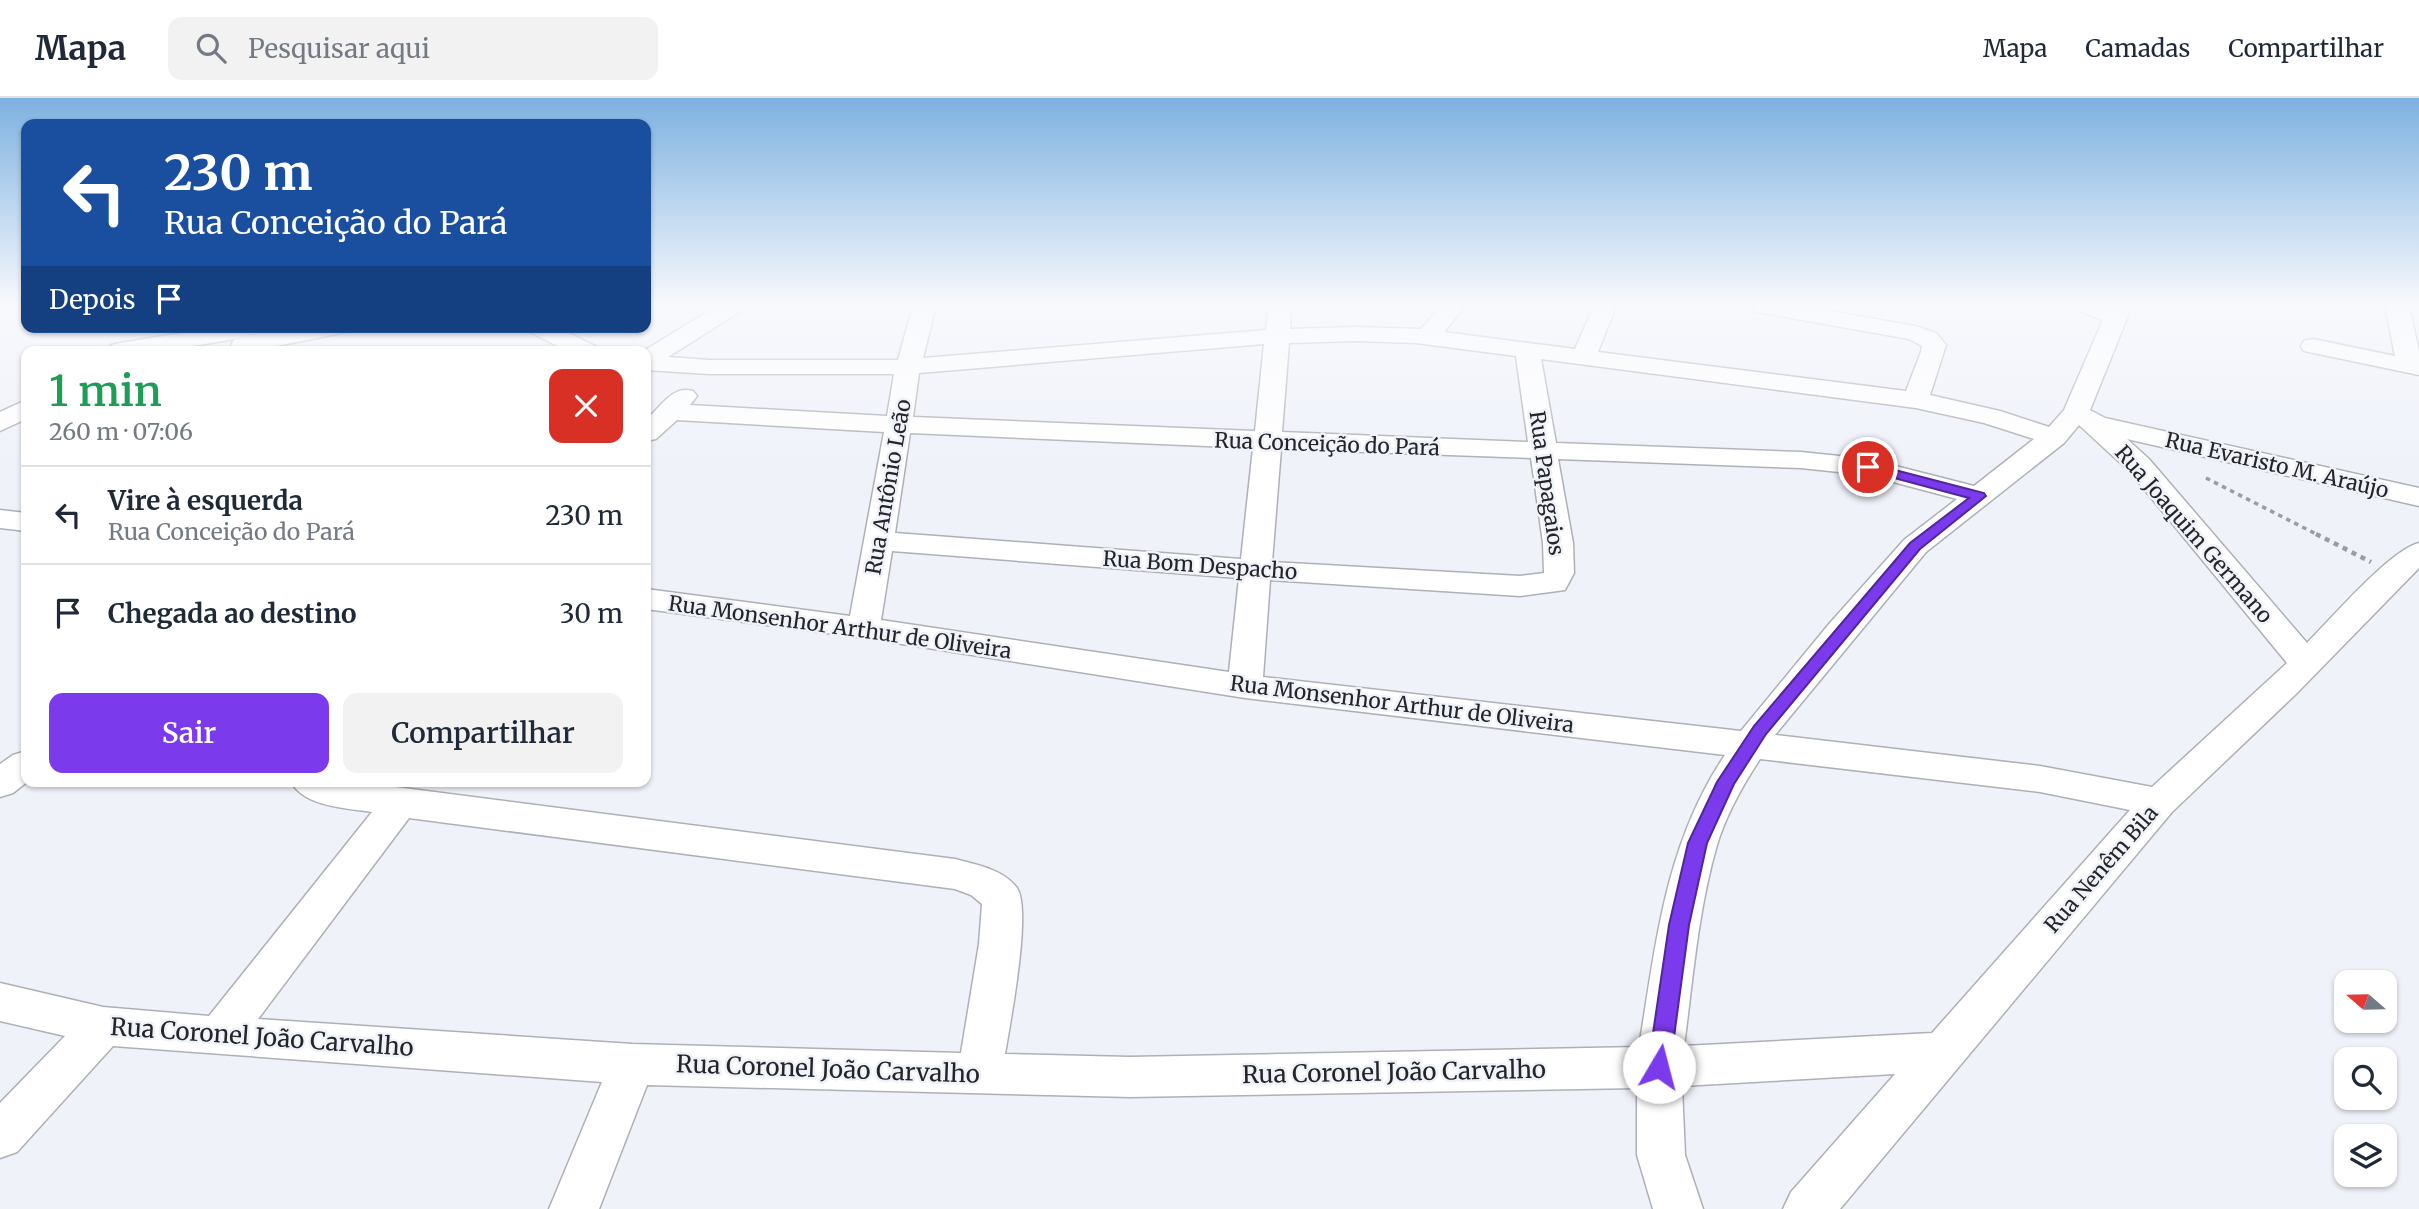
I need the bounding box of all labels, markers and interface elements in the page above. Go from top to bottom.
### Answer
search box [168,17,658,80]
text: Mapa [35,28,126,69]
icon: search [192,29,230,67]
text: Pesquisar aqui [248,32,430,65]
text: Mapa [1983,33,2047,64]
text: Camadas [2085,33,2190,64]
text: Compartilhar [2228,33,2384,64]
text: 230 m [164,142,312,203]
icon: left [49,147,140,238]
text: Rua Conceição do Pará [164,203,508,243]
icon: arrive [150,280,188,318]
text: Depois [49,283,136,316]
text: 1 min [49,365,162,417]
button: close [549,369,623,443]
street label: Rua Antônio Leão [859,397,917,577]
street label: Rua Papagaios [1524,409,1570,557]
text: 260 m · 07:06 [49,417,193,446]
street label: Rua Evaristo M. Araújo [2163,426,2391,504]
street label: Rua Conceição do Pará [1214,427,1440,461]
pin [1838,437,1898,497]
street label: Rua Joaquim Germano [2109,439,2279,629]
icon: arrive [1849,448,1887,486]
text: Vire à esquerda [108,484,303,517]
icon: left [49,496,87,534]
text: 230 m [545,499,623,532]
text: Rua Conceição do Pará [108,517,355,546]
street label: Rua Bom Despacho [1102,545,1298,585]
street label: Rua Monsenhor Arthur de Oliveira [667,590,1013,664]
icon: arrive [49,594,87,632]
text: Chegada ao destino [108,597,357,630]
text: 30 m [560,597,623,630]
street label: Rua Monsenhor Arthur de Oliveira [1229,670,1575,738]
button: Sair [49,693,329,773]
button: Compartilhar [343,693,623,773]
street label: Rua Nenêm Bila [2038,800,2164,938]
north arrow [2334,970,2398,1032]
map controls [2334,970,2397,1187]
street label: Rua Coronel João Carvalho [109,1011,415,1063]
position arrow [1622,1030,1696,1104]
button: search [2334,1047,2397,1110]
street label: Rua Coronel João Carvalho [676,1048,980,1090]
street label: Rua Coronel João Carvalho [1242,1054,1546,1090]
button: layers [2334,1124,2397,1187]

